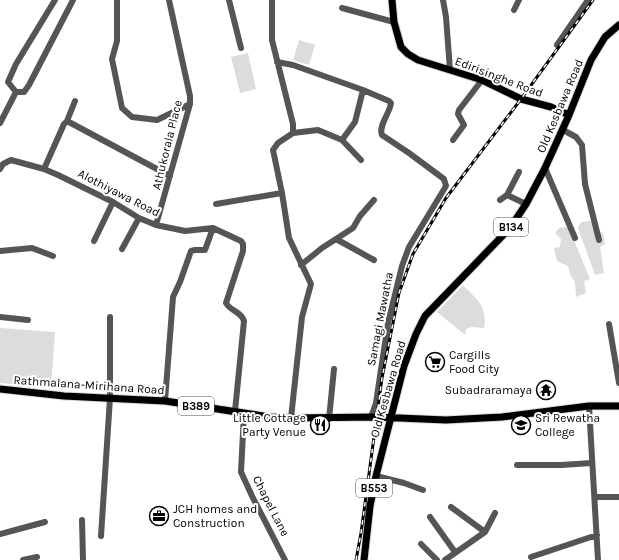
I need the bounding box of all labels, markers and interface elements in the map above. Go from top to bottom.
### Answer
street label: Edirisinghe Road [453,54,545,100]
street label: Old Kesbawa Road [534,57,586,155]
street label: Athukorala Place [149,99,185,191]
street label: Alothiyawa Road [76,166,162,220]
road number: B134 [494,218,528,236]
street label: Samagi Mawatha [364,271,396,367]
street label: Old Kesbawa Road [367,339,409,439]
place label: Cargills Food City [449,348,499,376]
supermarket icon: Cargills Food City [424,351,446,373]
street label: Rathmalana-Mirihana Road [13,373,165,397]
temple icon: Subadraramaya [535,379,557,401]
place label: Subadraramaya [445,383,532,397]
road number: B389 [178,397,214,415]
place label: Little Cottage Party Venue [233,411,306,439]
place label: Sri Rewatha College [535,411,600,439]
restaurant icon: Little Cottage Party Venue [309,414,331,436]
school or university icon: Sri Rewatha College [510,414,532,436]
street label: Chapel Lane [250,473,292,539]
road number: B553 [356,479,392,497]
place label: JCH homes and Construction [173,502,257,530]
office icon: JCH homes and Construction [148,505,170,527]

